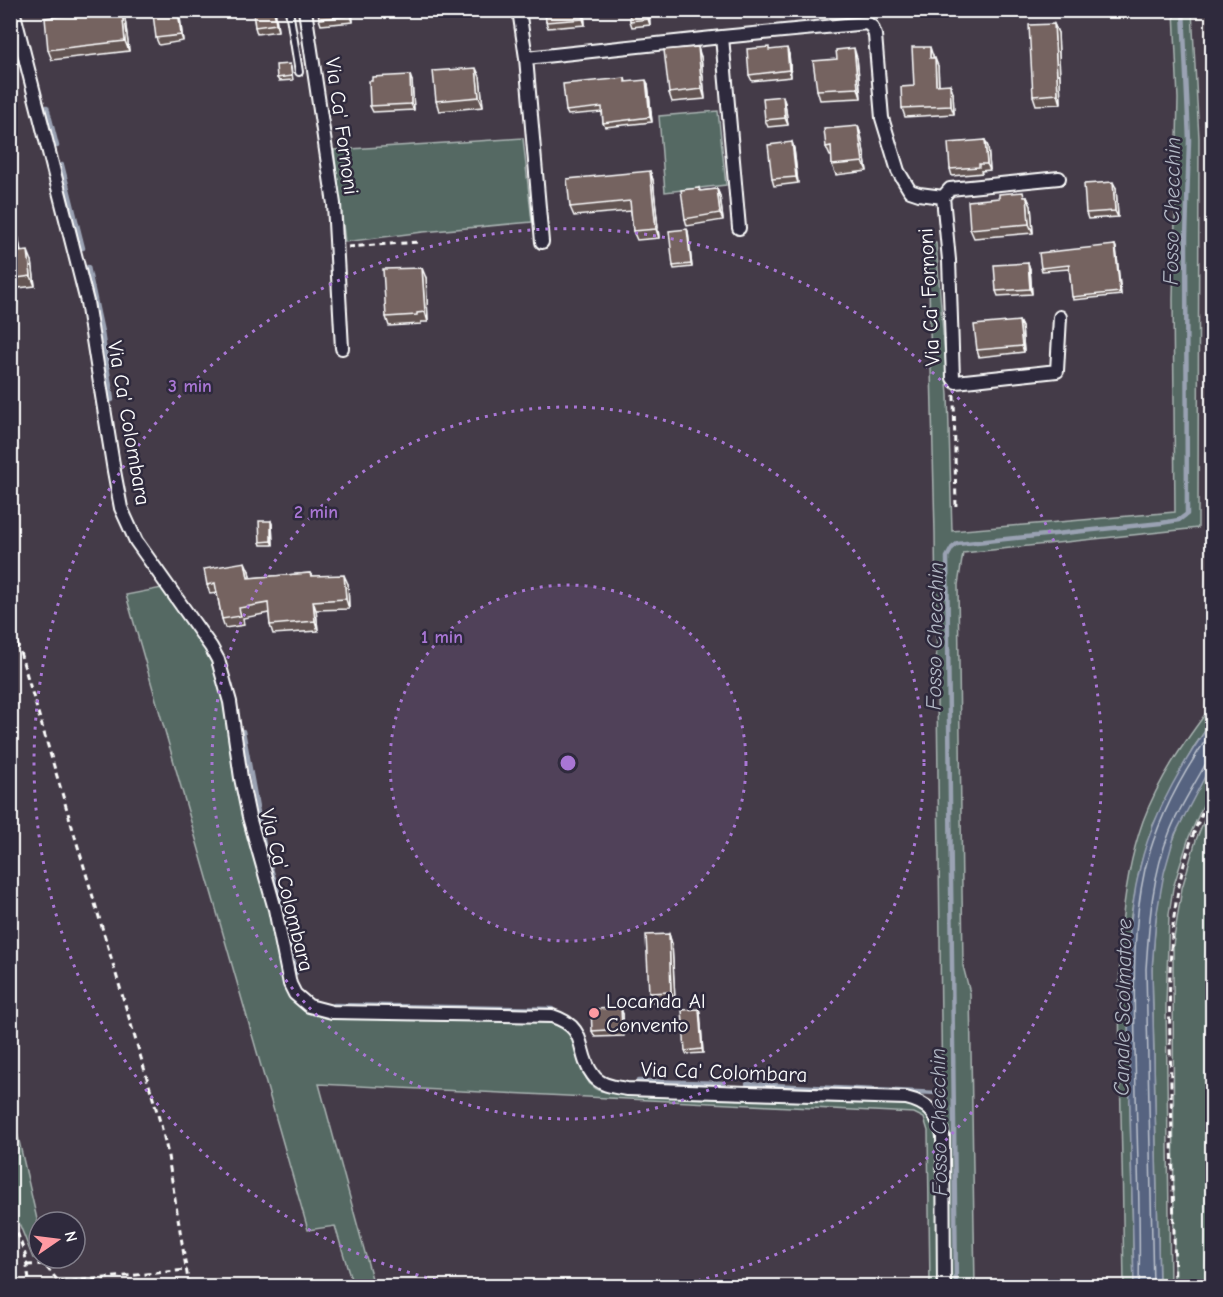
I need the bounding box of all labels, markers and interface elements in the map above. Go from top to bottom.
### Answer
street label: Via Ca' Fornoni [320,56,364,196]
water label: Fosso Checchin [1158,137,1186,285]
street label: Via Ca' Fornoni [913,227,945,367]
street label: Via Ca' Colombara [103,339,155,507]
text: 3 min [168,376,212,397]
text: 2 min [294,502,338,523]
water label: Fosso Checchin [921,562,949,710]
text: 1 min [421,627,463,648]
centre of rings [558,753,578,773]
street label: Via Ca' Colombara [255,806,319,974]
water label: Canale Scolmatore [1108,918,1138,1096]
place label: Locanda Al Convento [606,989,706,1037]
marker: Locanda Al Convento [587,1006,601,1020]
water label: Fosso Checchin [925,1048,953,1196]
street label: Via Ca' Colombara [640,1057,808,1087]
north arrow [27,1210,87,1270]
text: N [61,1229,81,1244]

